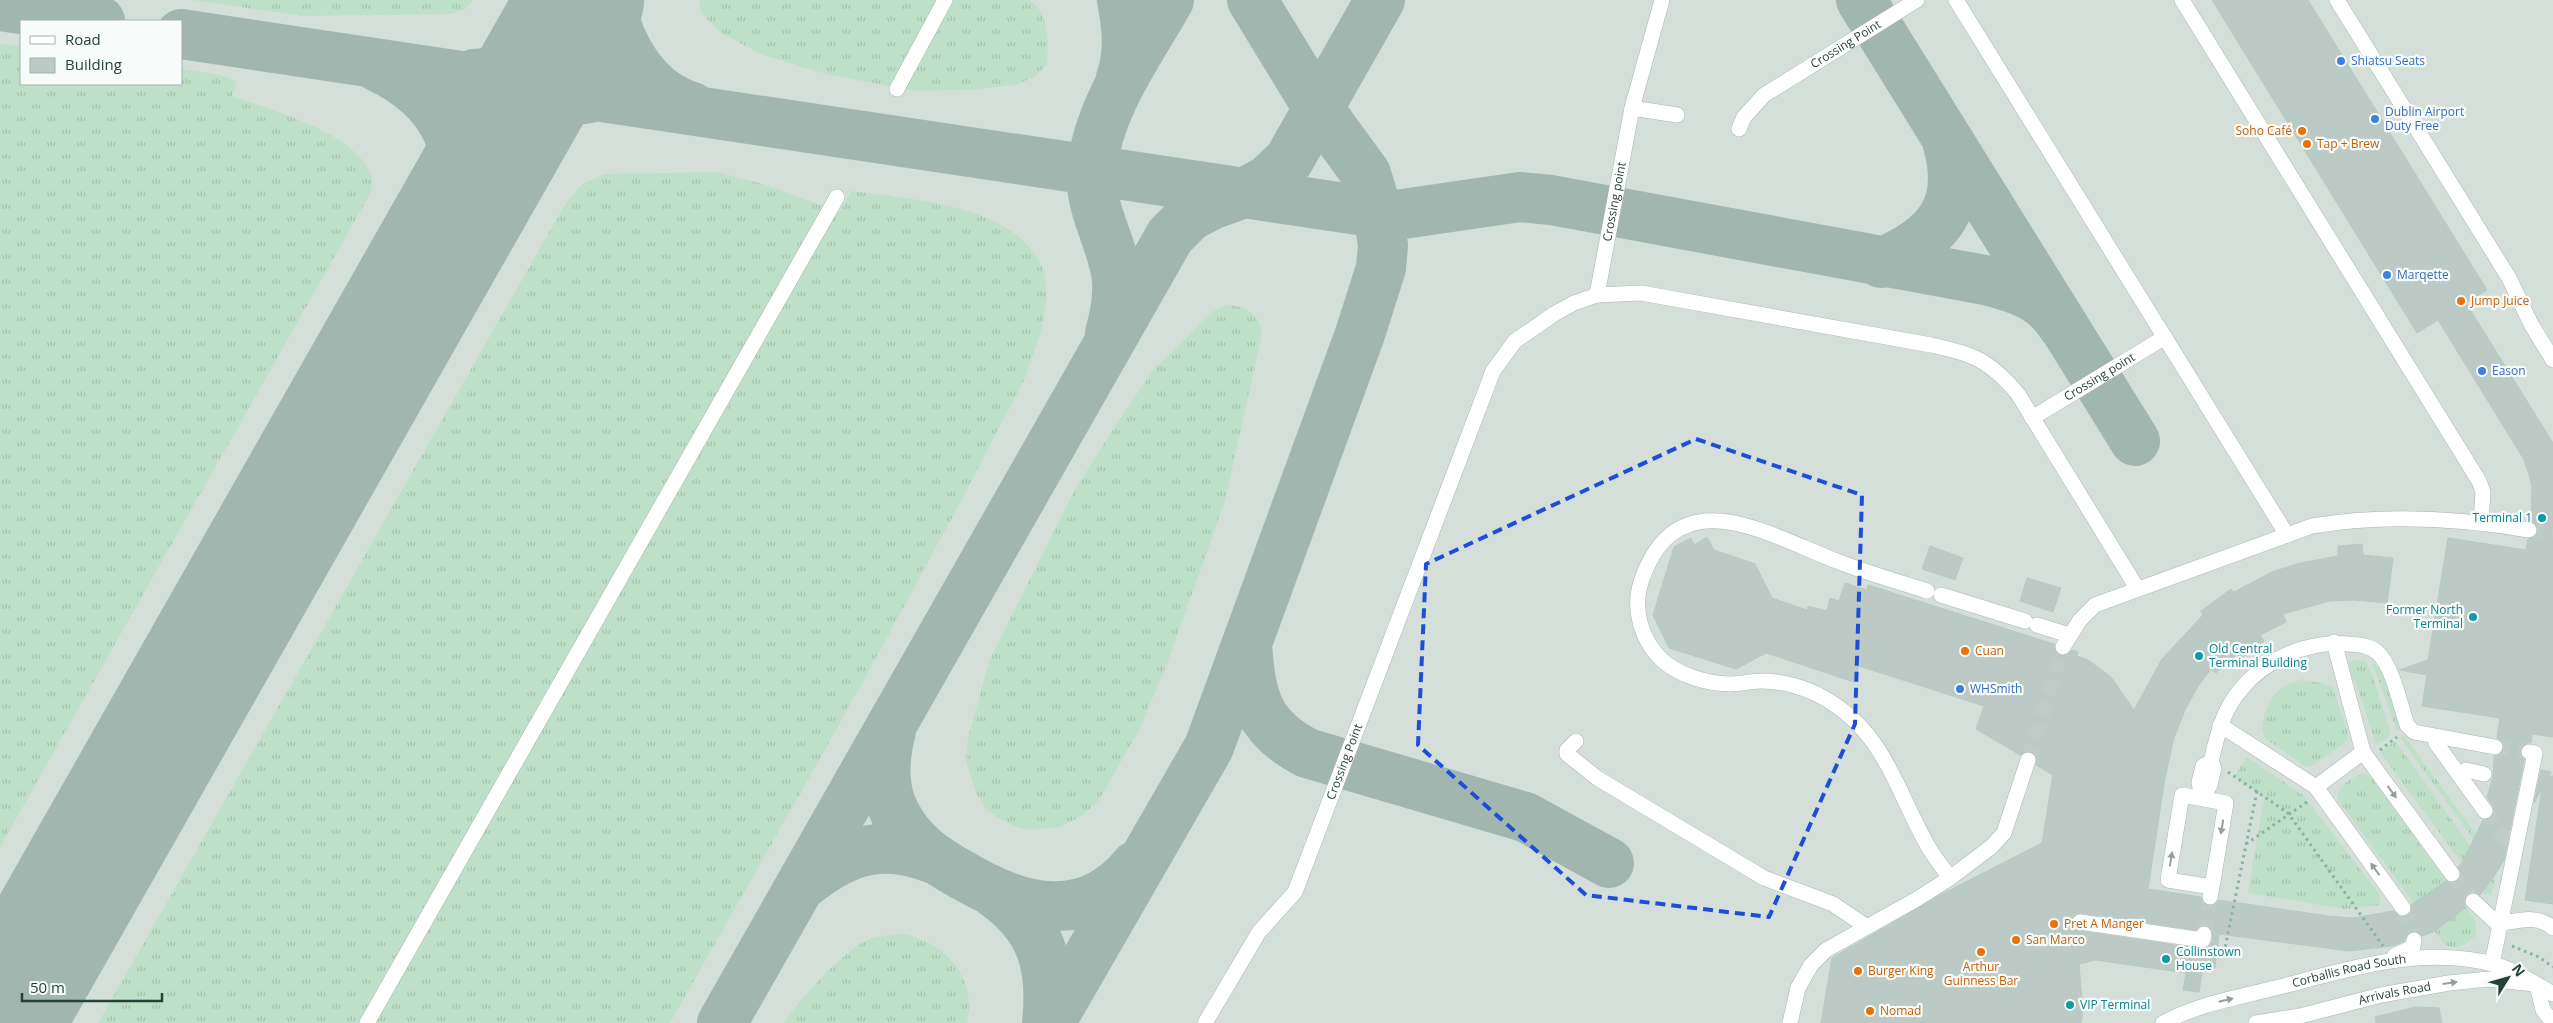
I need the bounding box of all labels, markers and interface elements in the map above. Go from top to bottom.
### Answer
street label: Crossing Point [1807,15,1884,72]
legend [20,20,182,85]
text: Road [65,29,101,49]
place label: Shiatsu Seats [2351,52,2425,69]
text: Building [65,54,122,74]
marker: Shiatsu Seats [2335,55,2347,67]
place label: Dublin Airport Duty Free [2385,103,2464,134]
marker: Dublin Airport Duty Free [2369,113,2381,125]
place label: Soho Café [2236,122,2292,139]
marker: Soho Café [2296,125,2308,137]
place label: Tap + Brew [2317,135,2380,152]
marker: Tap + Brew [2301,138,2313,150]
street label: Crossing point [1598,160,1630,243]
place label: Marqette [2397,266,2449,283]
marker: Marqette [2381,269,2393,281]
place label: Jump Juice [2470,292,2530,309]
marker: Jump Juice [2455,295,2467,307]
street label: Crossing point [2060,348,2138,405]
place label: Eason [2492,362,2526,379]
marker: Eason [2476,365,2488,377]
place label: Terminal 1 [2473,509,2532,526]
marker: Terminal 1 [2536,512,2548,524]
place label: Former North Terminal [2386,601,2463,632]
marker: Former North Terminal [2467,611,2479,623]
place label: Old Central Terminal Building [2209,640,2307,671]
place label: Cuan [1975,642,2004,659]
marker: Cuan [1959,645,1971,657]
marker: Old Central Terminal Building [2193,650,2205,662]
place label: WHSmith [1970,680,2022,697]
marker: WHSmith [1954,683,1966,695]
street label: Crossing Point [1322,721,1366,802]
one-way arrow [2386,785,2397,798]
one-way arrow [2218,820,2226,836]
one-way arrow [2168,851,2176,867]
one-way arrow [2370,862,2380,876]
place label: Pret A Manger [2064,915,2144,932]
marker: Pret A Manger [2048,918,2060,930]
place label: San Marco [2026,931,2085,948]
marker: San Marco [2010,934,2022,946]
place label: Collinstown House [2176,943,2241,974]
marker: Arthur Guinness Bar [1975,946,1987,958]
street label: Corballis Road South [2290,950,2407,991]
marker: Collinstown House [2160,953,2172,965]
north arrow [2483,953,2533,1003]
place label: Arthur Guinness Bar [1944,958,2018,989]
text: N [2508,960,2530,980]
place label: Burger King [1868,962,1934,979]
marker: Burger King [1852,965,1864,977]
scale bar [22,970,162,1002]
text: 50 m [30,977,65,997]
street label: Arrivals Road [2356,977,2432,1009]
one-way arrow [2442,979,2458,987]
place label: VIP Terminal [2080,996,2150,1013]
one-way arrow [2218,996,2233,1004]
marker: VIP Terminal [2064,999,2076,1011]
place label: Nomad [1880,1002,1921,1019]
marker: Nomad [1864,1005,1876,1017]

